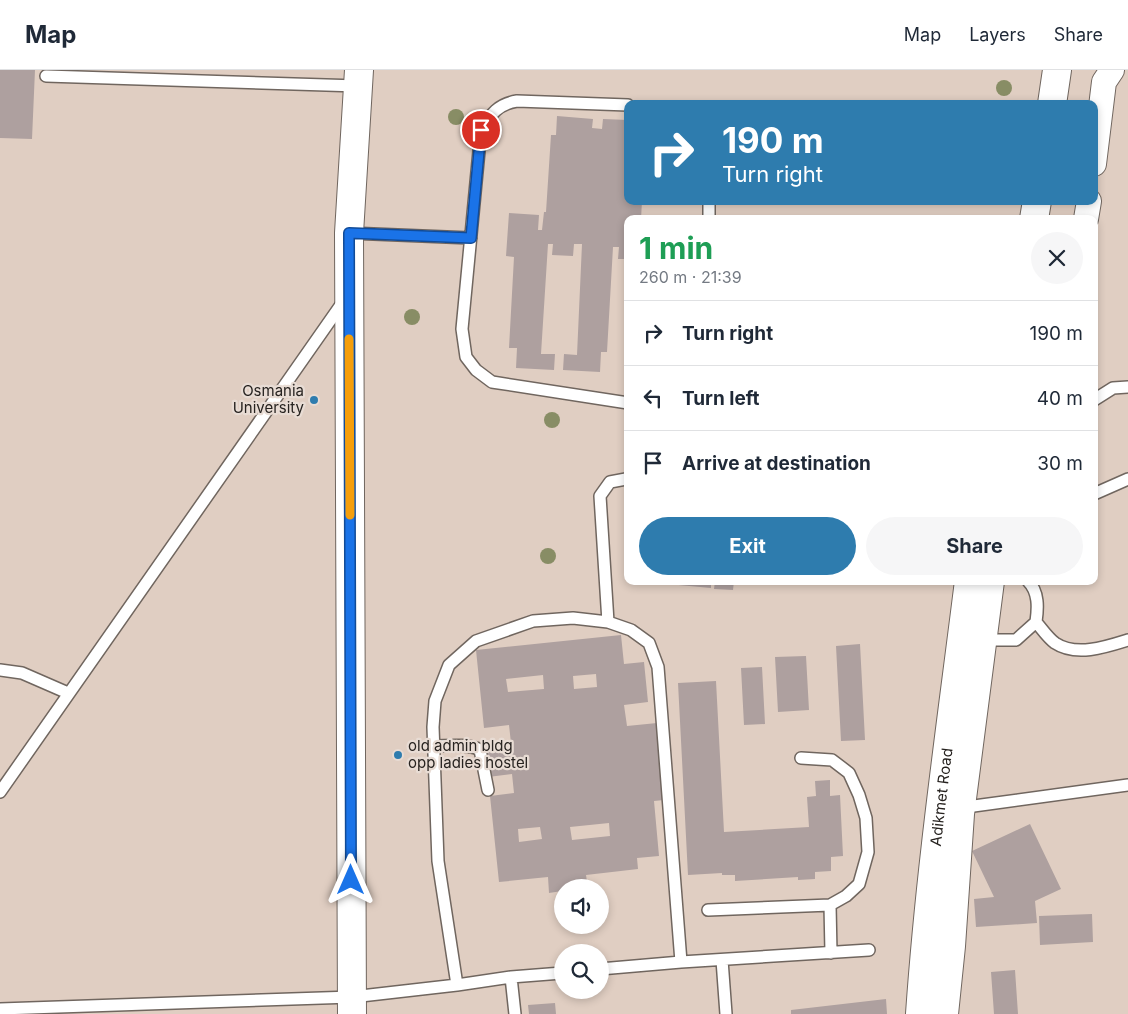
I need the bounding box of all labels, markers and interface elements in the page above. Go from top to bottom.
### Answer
text: Map [25,20,76,49]
text: Map [904,24,941,45]
text: Layers [969,24,1026,45]
text: Share [1054,24,1103,45]
pin [460,109,502,151]
icon: arrive [467,116,495,144]
text: 190 m [722,119,824,161]
icon: right [639,120,704,185]
text: Turn right [722,161,823,187]
text: 1 min [639,230,713,266]
button: close [1031,232,1083,284]
text: 260 m · 21:39 [639,267,742,287]
icon: right [639,319,667,347]
text: Turn right [682,322,773,345]
text: 190 m [1030,322,1083,345]
place label: Osmania University [233,381,305,417]
icon: left [639,384,667,412]
text: Turn left [682,387,760,410]
text: 40 m [1037,387,1083,410]
marker: Osmania University [308,394,320,406]
icon: arrive [639,449,667,477]
text: Arrive at destination [682,452,871,475]
text: 30 m [1037,452,1083,475]
button: Exit [639,517,856,575]
button: Share [866,517,1083,575]
place label: old admin bldg opp ladies hostel [408,736,528,772]
street label: Adikmet Road [926,747,957,847]
marker: old admin bldg opp ladies hostel [392,749,404,761]
position arrow [324,853,376,905]
map controls [554,879,609,999]
button: sound [554,879,609,934]
button: search [554,944,609,999]

